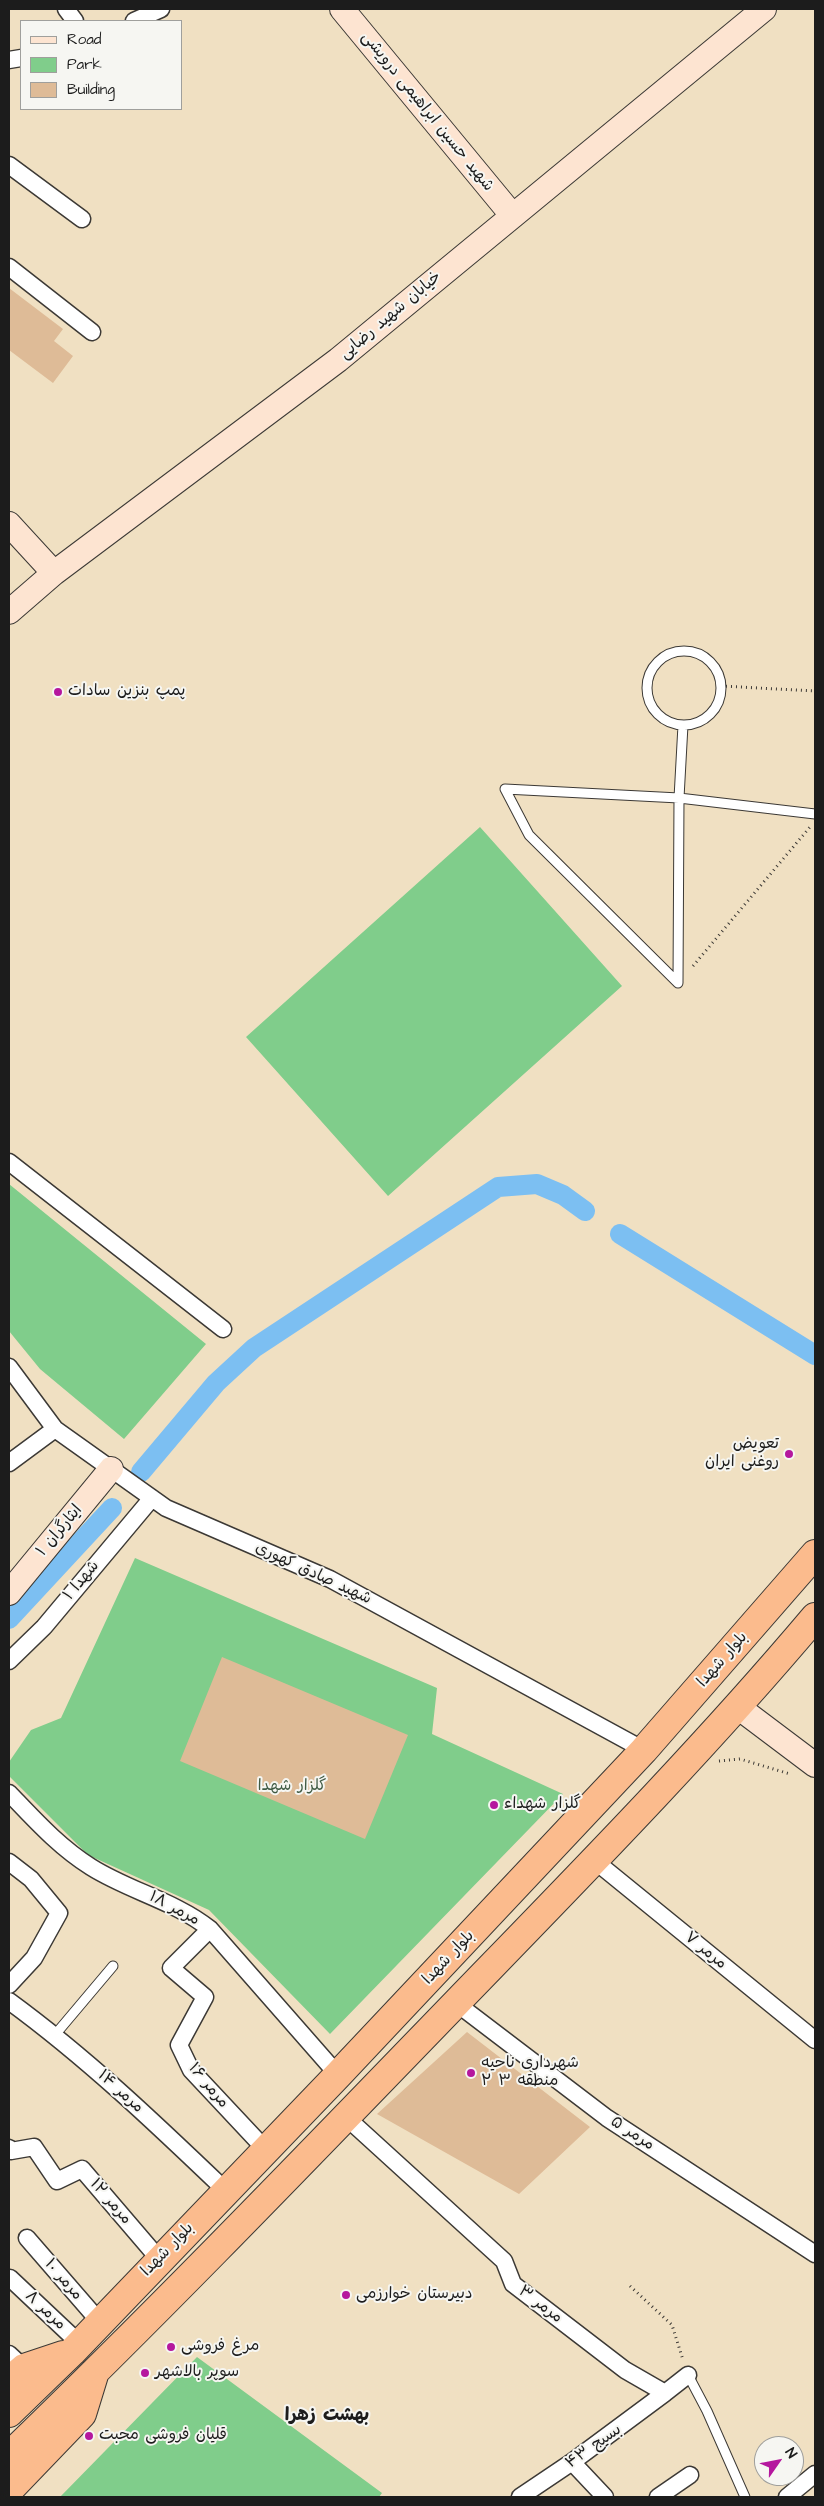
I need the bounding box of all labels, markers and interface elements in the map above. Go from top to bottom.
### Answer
legend [20,20,182,110]
street label: شهید حسین ابراهیمی درویشی [357,28,497,196]
text: Road [67,29,101,50]
text: Park [67,54,102,75]
text: Building [67,79,115,100]
street label: خیابان شهید رضایی [336,268,446,364]
place label: پمپ بنزین سادات [68,682,186,702]
marker: پمپ بنزین سادات [52,686,64,698]
place label: تعویض روغنی ایران [705,1435,779,1473]
marker: تعویض روغنی ایران [783,1448,795,1460]
street label: ایثارگران ۱ [33,1501,87,1561]
street label: شهید صادق کهوری [252,1539,374,1609]
street label: شهدا ۱ [60,1557,104,1605]
street label: بلوار شهدا [694,1628,752,1692]
park label: گلزار شهدا [258,1777,326,1797]
place label: گلزار شهداء [504,1795,581,1815]
marker: گلزار شهداء [488,1799,500,1811]
street label: مرمر ۱۸ [145,1888,203,1930]
street label: بلوار شهدا [419,1927,479,1989]
street label: مرمر ۷ [680,1928,730,1974]
place label: شهرداری ناحیه ۲ منطقه ۳ [481,2054,579,2092]
street label: مرمر ۱۶ [184,2059,232,2113]
street label: مرمر ۱۴ [93,2066,147,2118]
marker: شهرداری ناحیه ۲ منطقه ۳ [465,2067,477,2079]
street label: مرمر ۵ [606,2113,658,2155]
street label: مرمر ۱۲ [85,2175,135,2229]
street label: بلوار شهدا [138,2219,198,2281]
street label: مرمر ۱۰ [40,2255,86,2305]
street label: مرمر ۳ [514,2282,566,2328]
place label: دبیرستان خوارزمی [356,2285,473,2305]
street label: مرمر ۸ [21,2287,69,2335]
marker: دبیرستان خوارزمی [340,2289,352,2301]
place label: مرغ فروشی [181,2337,259,2357]
marker: مرغ فروشی [165,2341,177,2353]
place label: سوپر بالاشهر [155,2363,239,2383]
marker: سوپر بالاشهر [139,2367,151,2379]
district label: بهشت زهرا [285,2405,369,2427]
street label: بسیج ۴۳ [562,2421,626,2473]
place label: قلیان فروشی محبت [99,2426,227,2446]
marker: قلیان فروشی محبت [83,2430,95,2442]
north arrow [754,2436,804,2486]
text: N [780,2444,802,2463]

